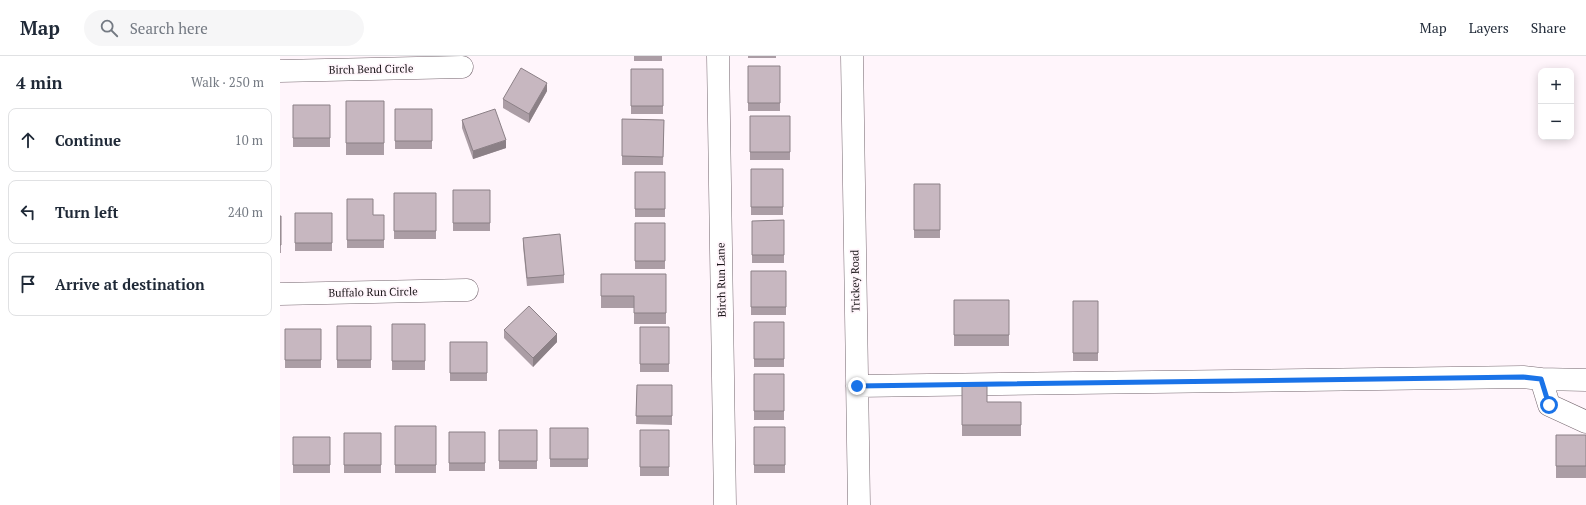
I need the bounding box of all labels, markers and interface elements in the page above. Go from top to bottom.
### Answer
search box [84,10,364,46]
text: Map [20,15,60,40]
icon: search [98,17,120,39]
text: Search here [130,18,208,38]
text: Map [1420,18,1447,37]
text: Layers [1469,18,1509,37]
text: Share [1531,18,1566,37]
street label: Birch Bend Circle [329,61,414,77]
map controls [1538,68,1574,140]
button: + [1538,68,1574,104]
text: 4 min [16,71,63,94]
text: Walk · 250 m [191,73,264,91]
button: − [1538,104,1574,140]
icon: ahead [17,129,39,151]
text: Continue [55,130,121,150]
text: 10 m [235,131,263,149]
icon: left [17,201,39,223]
text: Turn left [55,202,119,222]
text: 240 m [228,203,263,221]
street label: Birch Run Lane [713,242,729,317]
street label: Trickey Road [847,249,863,313]
icon: arrive [17,273,39,295]
text: Arrive at destination [55,274,205,294]
street label: Buffalo Run Circle [328,284,418,300]
route end [848,377,866,395]
route start [1540,396,1558,414]

